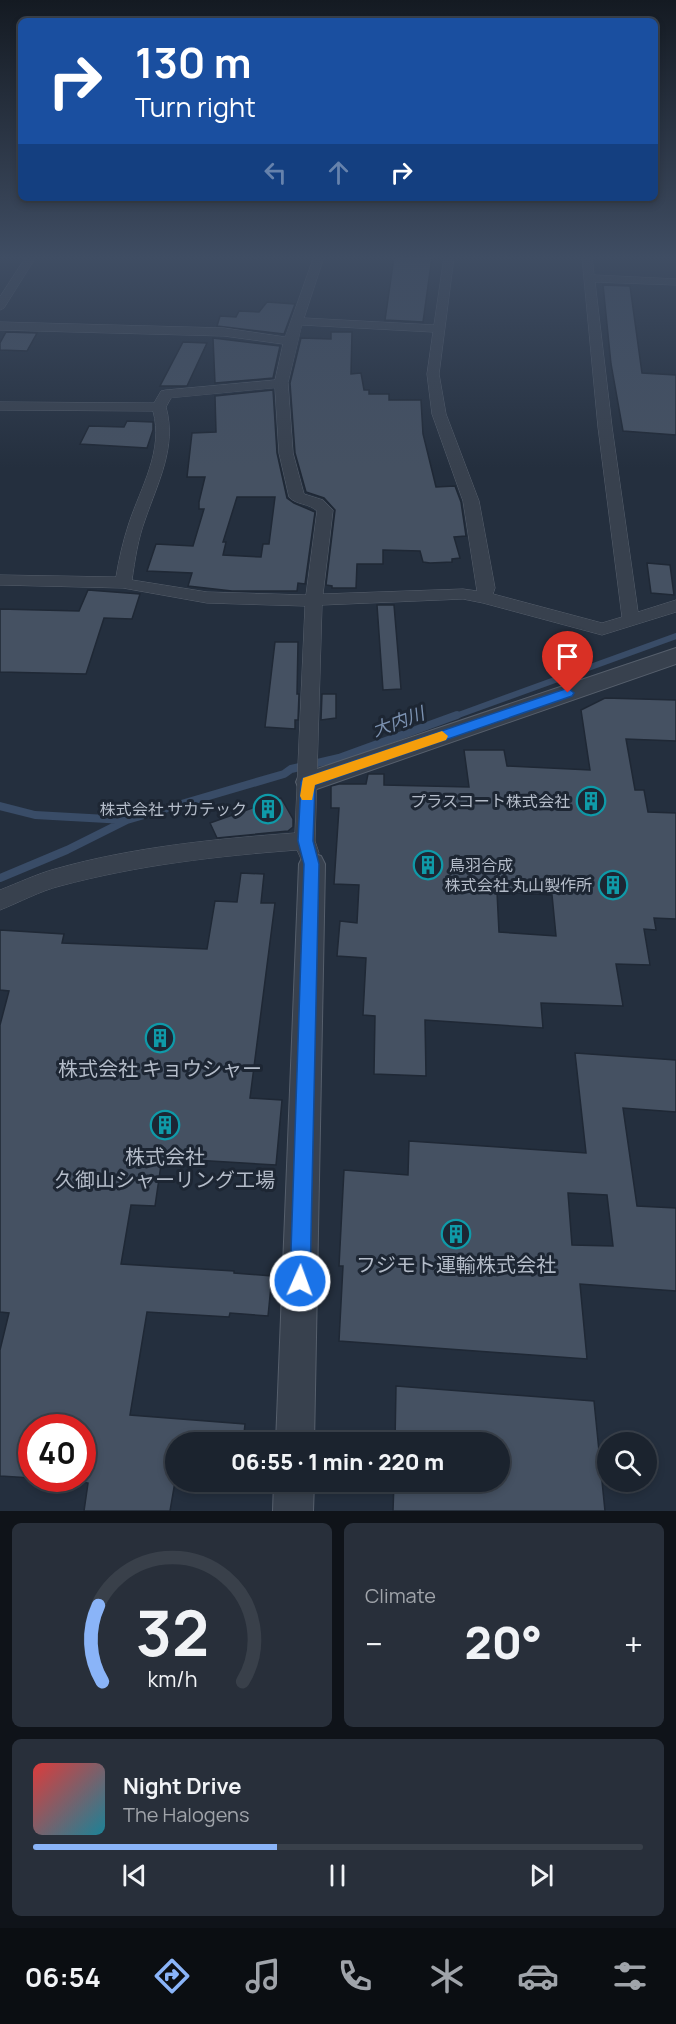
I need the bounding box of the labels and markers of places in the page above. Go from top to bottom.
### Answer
pin [542,631,593,693]
building icon: プラスコート株式会社 [575,785,607,817]
place label: プラスコート株式会社 [410,790,570,812]
building icon: 株式会社 サカテック [252,793,284,825]
place label: 株式会社 サカテック [100,798,247,820]
building icon: 鳥羽合成 [412,849,444,881]
place label: 鳥羽合成 [449,854,513,876]
building icon: 株式会社 丸山製作所 [597,869,629,901]
place label: 株式会社 丸山製作所 [445,874,592,896]
building icon: 株式会社 キョウシャー [144,1022,176,1054]
place label: 株式会社 キョウシャー [58,1055,262,1082]
building icon: 株式会社 久御山シャーリング工場 [149,1109,181,1141]
place label: 株式会社 久御山シャーリング工場 [55,1143,275,1193]
building icon: フジモト運輸株式会社 [440,1218,472,1250]
place label: フジモト運輸株式会社 [356,1251,556,1278]

